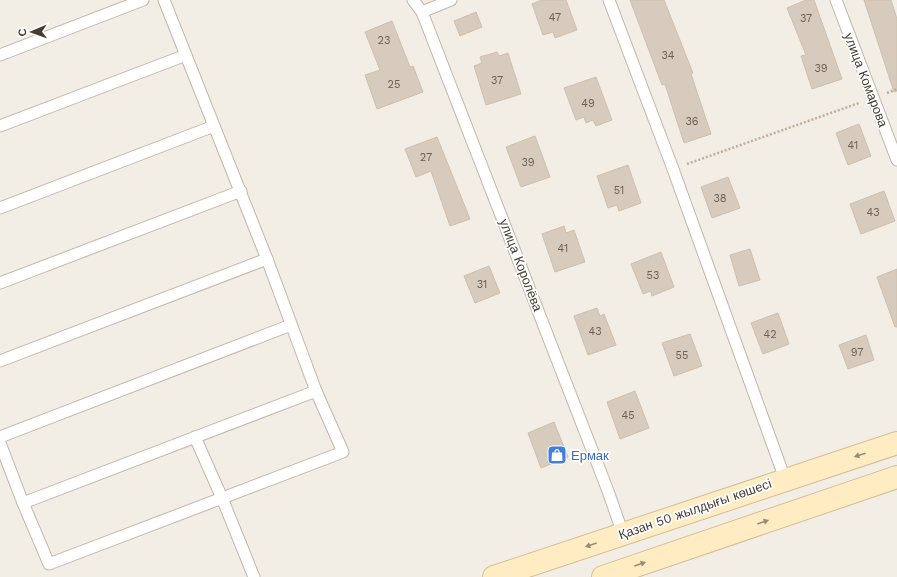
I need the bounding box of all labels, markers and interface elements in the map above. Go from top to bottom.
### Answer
house number: 47 [549,11,561,24]
north arrow [12,12,52,52]
house number: 37 [800,12,812,25]
text: С [16,28,29,37]
street label: улица Комарова [841,31,891,130]
house number: 23 [378,34,390,47]
house number: 34 [661,49,675,62]
house number: 39 [814,62,828,75]
house number: 37 [491,74,503,87]
house number: 25 [388,78,400,91]
house number: 49 [581,97,595,110]
house number: 36 [685,115,699,128]
house number: 41 [848,139,858,152]
house number: 27 [420,151,432,164]
house number: 39 [521,156,535,169]
house number: 51 [614,184,624,197]
house number: 38 [713,192,727,205]
house number: 43 [866,206,880,219]
street label: улица Королёва [496,217,546,314]
house number: 41 [558,242,568,255]
house number: 53 [647,269,659,282]
house number: 31 [477,278,487,291]
house number: 43 [588,325,602,338]
house number: 42 [763,328,777,341]
house number: 97 [851,346,863,359]
house number: 55 [676,349,688,362]
house number: 45 [621,409,635,422]
shop icon: Ермак [546,444,568,466]
place label: Ермак [571,448,609,463]
one-way arrow [854,452,866,458]
street label: Қазан 50 жылдығы көшесі [617,476,773,542]
one-way arrow [758,519,770,525]
one-way arrow [584,542,596,548]
one-way arrow [635,561,647,567]

